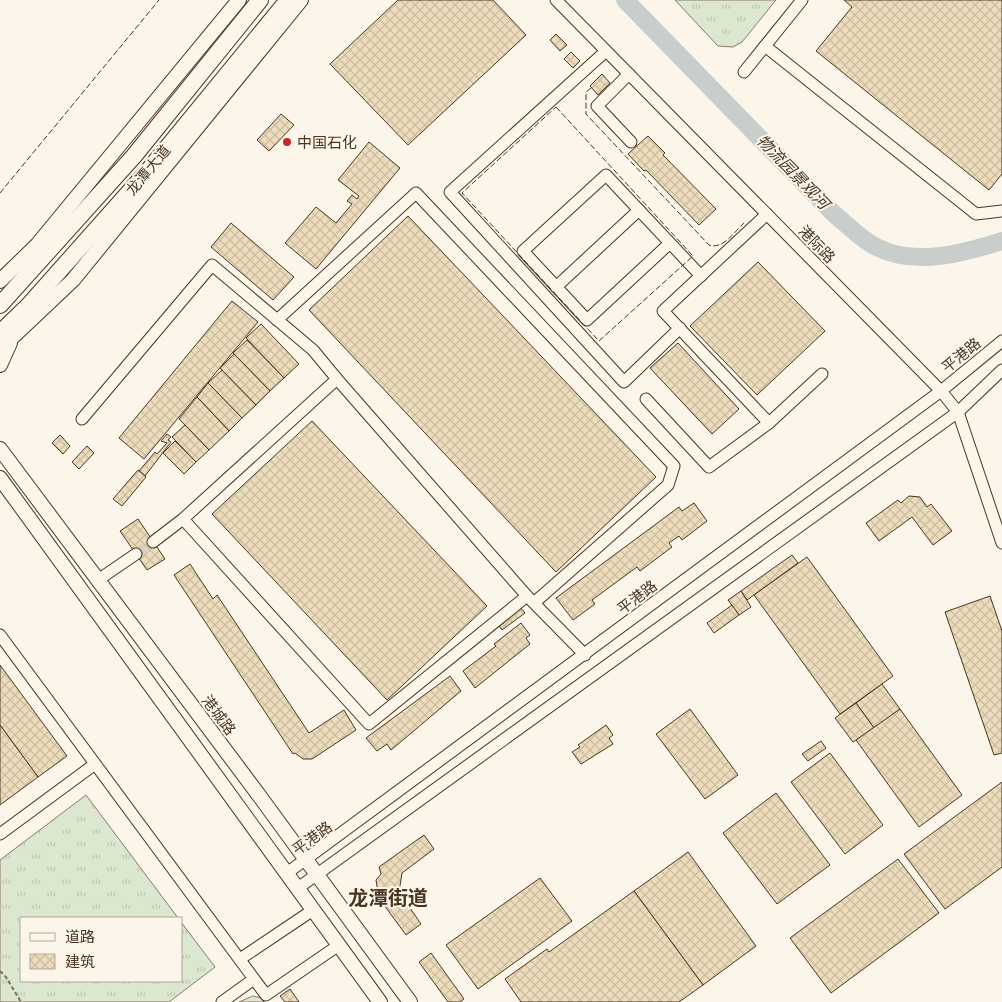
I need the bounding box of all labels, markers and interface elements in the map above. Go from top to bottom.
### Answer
water label: 物流园景观河 [751,129,837,217]
place label: 中国石化 [297,132,357,153]
marker: 中国石化 [281,136,293,148]
street label: 龙潭大道 [121,140,175,200]
street label: 港际路 [794,221,840,267]
street label: 平港路 [937,333,985,377]
street label: 平港路 [613,575,661,619]
street label: 港城路 [197,691,241,739]
street label: 平港路 [288,816,336,860]
district label: 龙潭街道 [348,884,428,912]
legend [20,917,182,982]
text: 道路 [65,926,95,947]
text: 建筑 [65,951,95,972]

